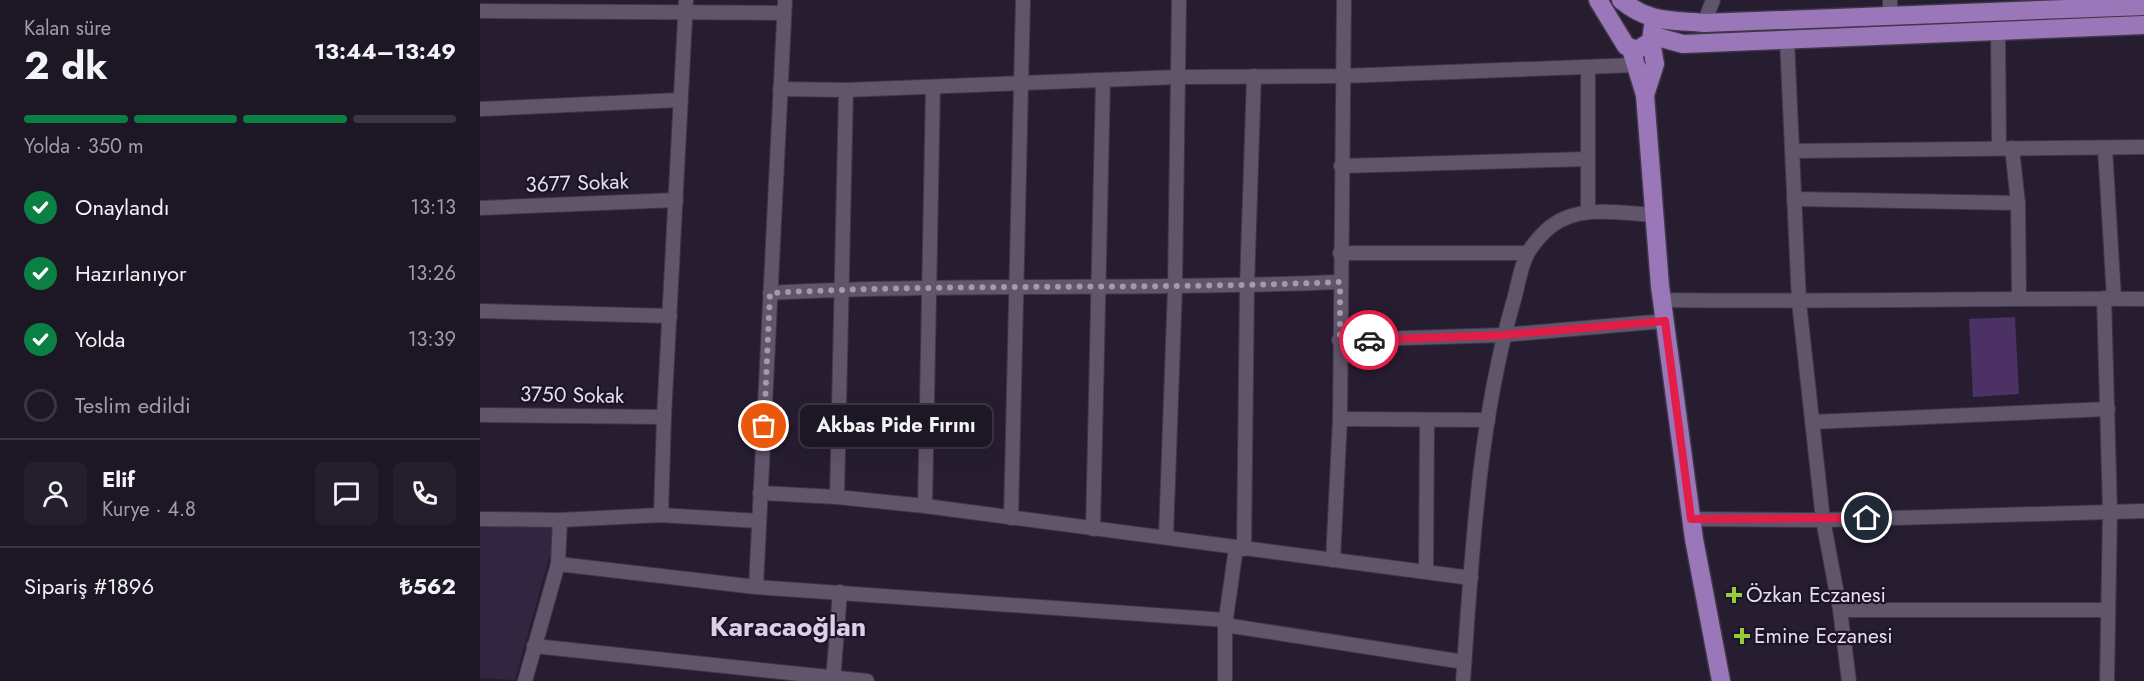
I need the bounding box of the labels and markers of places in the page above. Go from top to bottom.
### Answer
pin [738,400,789,451]
callout: Akbas Pide Fırını [800,405,992,447]
pin [1841,492,1892,543]
place label: Özkan Eczanesi [1746,580,1886,610]
marker: Özkan Eczanesi [1727,588,1741,602]
place label: Emine Eczanesi [1754,621,1893,651]
marker: Emine Eczanesi [1735,629,1749,643]

